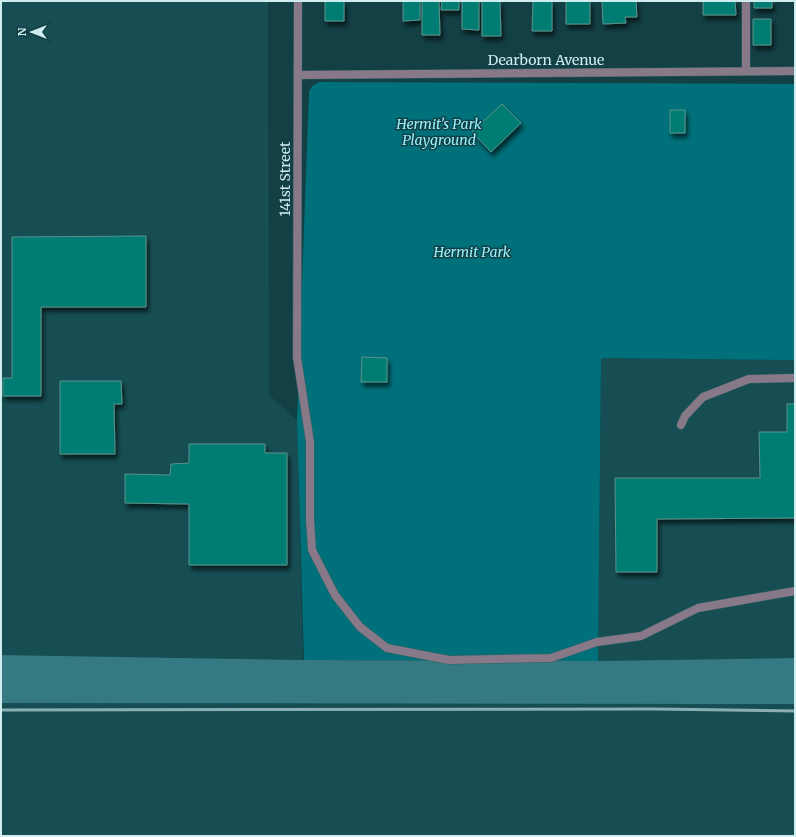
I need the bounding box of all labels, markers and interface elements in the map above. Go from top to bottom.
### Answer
north arrow [12,12,52,52]
text: N [15,27,29,36]
street label: Dearborn Avenue [488,51,604,69]
park label: Hermit's Park Playground [395,115,482,149]
street label: 141st Street [276,141,294,217]
park label: Hermit Park [432,243,511,261]

